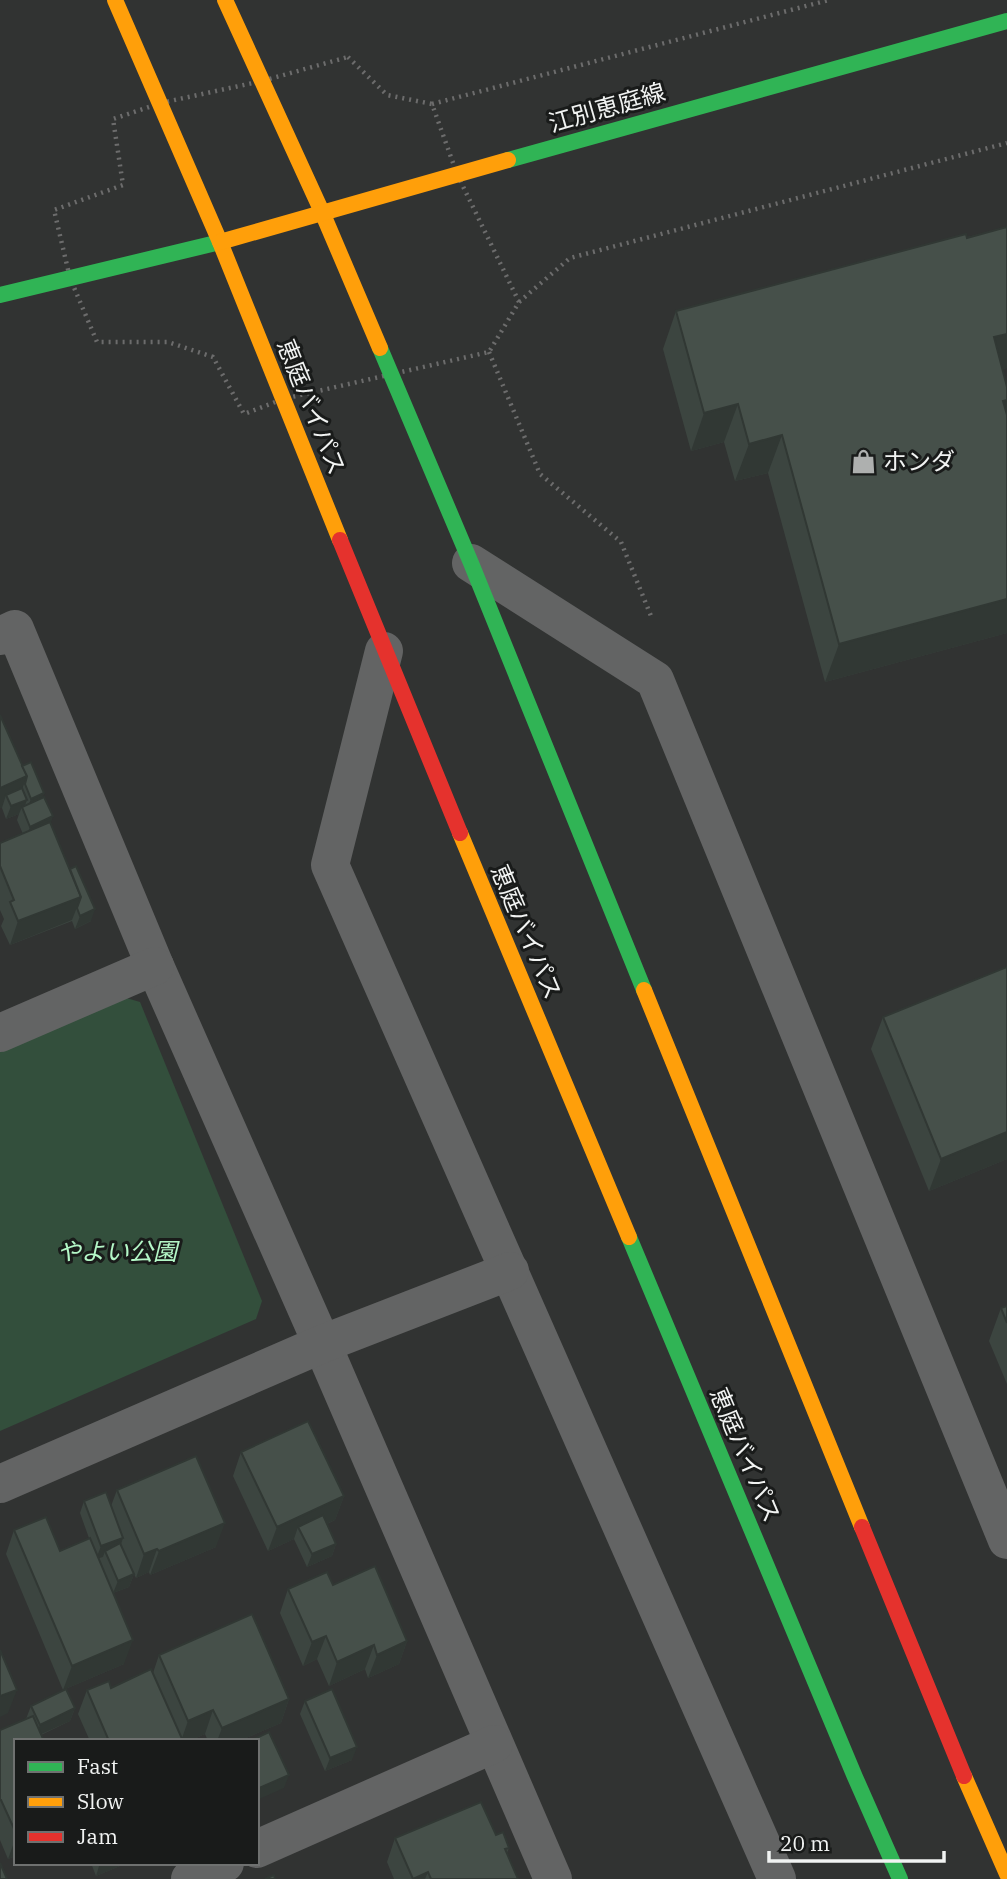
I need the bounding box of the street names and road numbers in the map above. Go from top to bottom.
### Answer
street label: 江別恵庭線 [545,75,669,139]
street label: 恵庭バイパス [270,334,354,479]
street label: 恵庭バイパス [484,859,570,1004]
street label: 恵庭バイパス [703,1382,789,1527]

